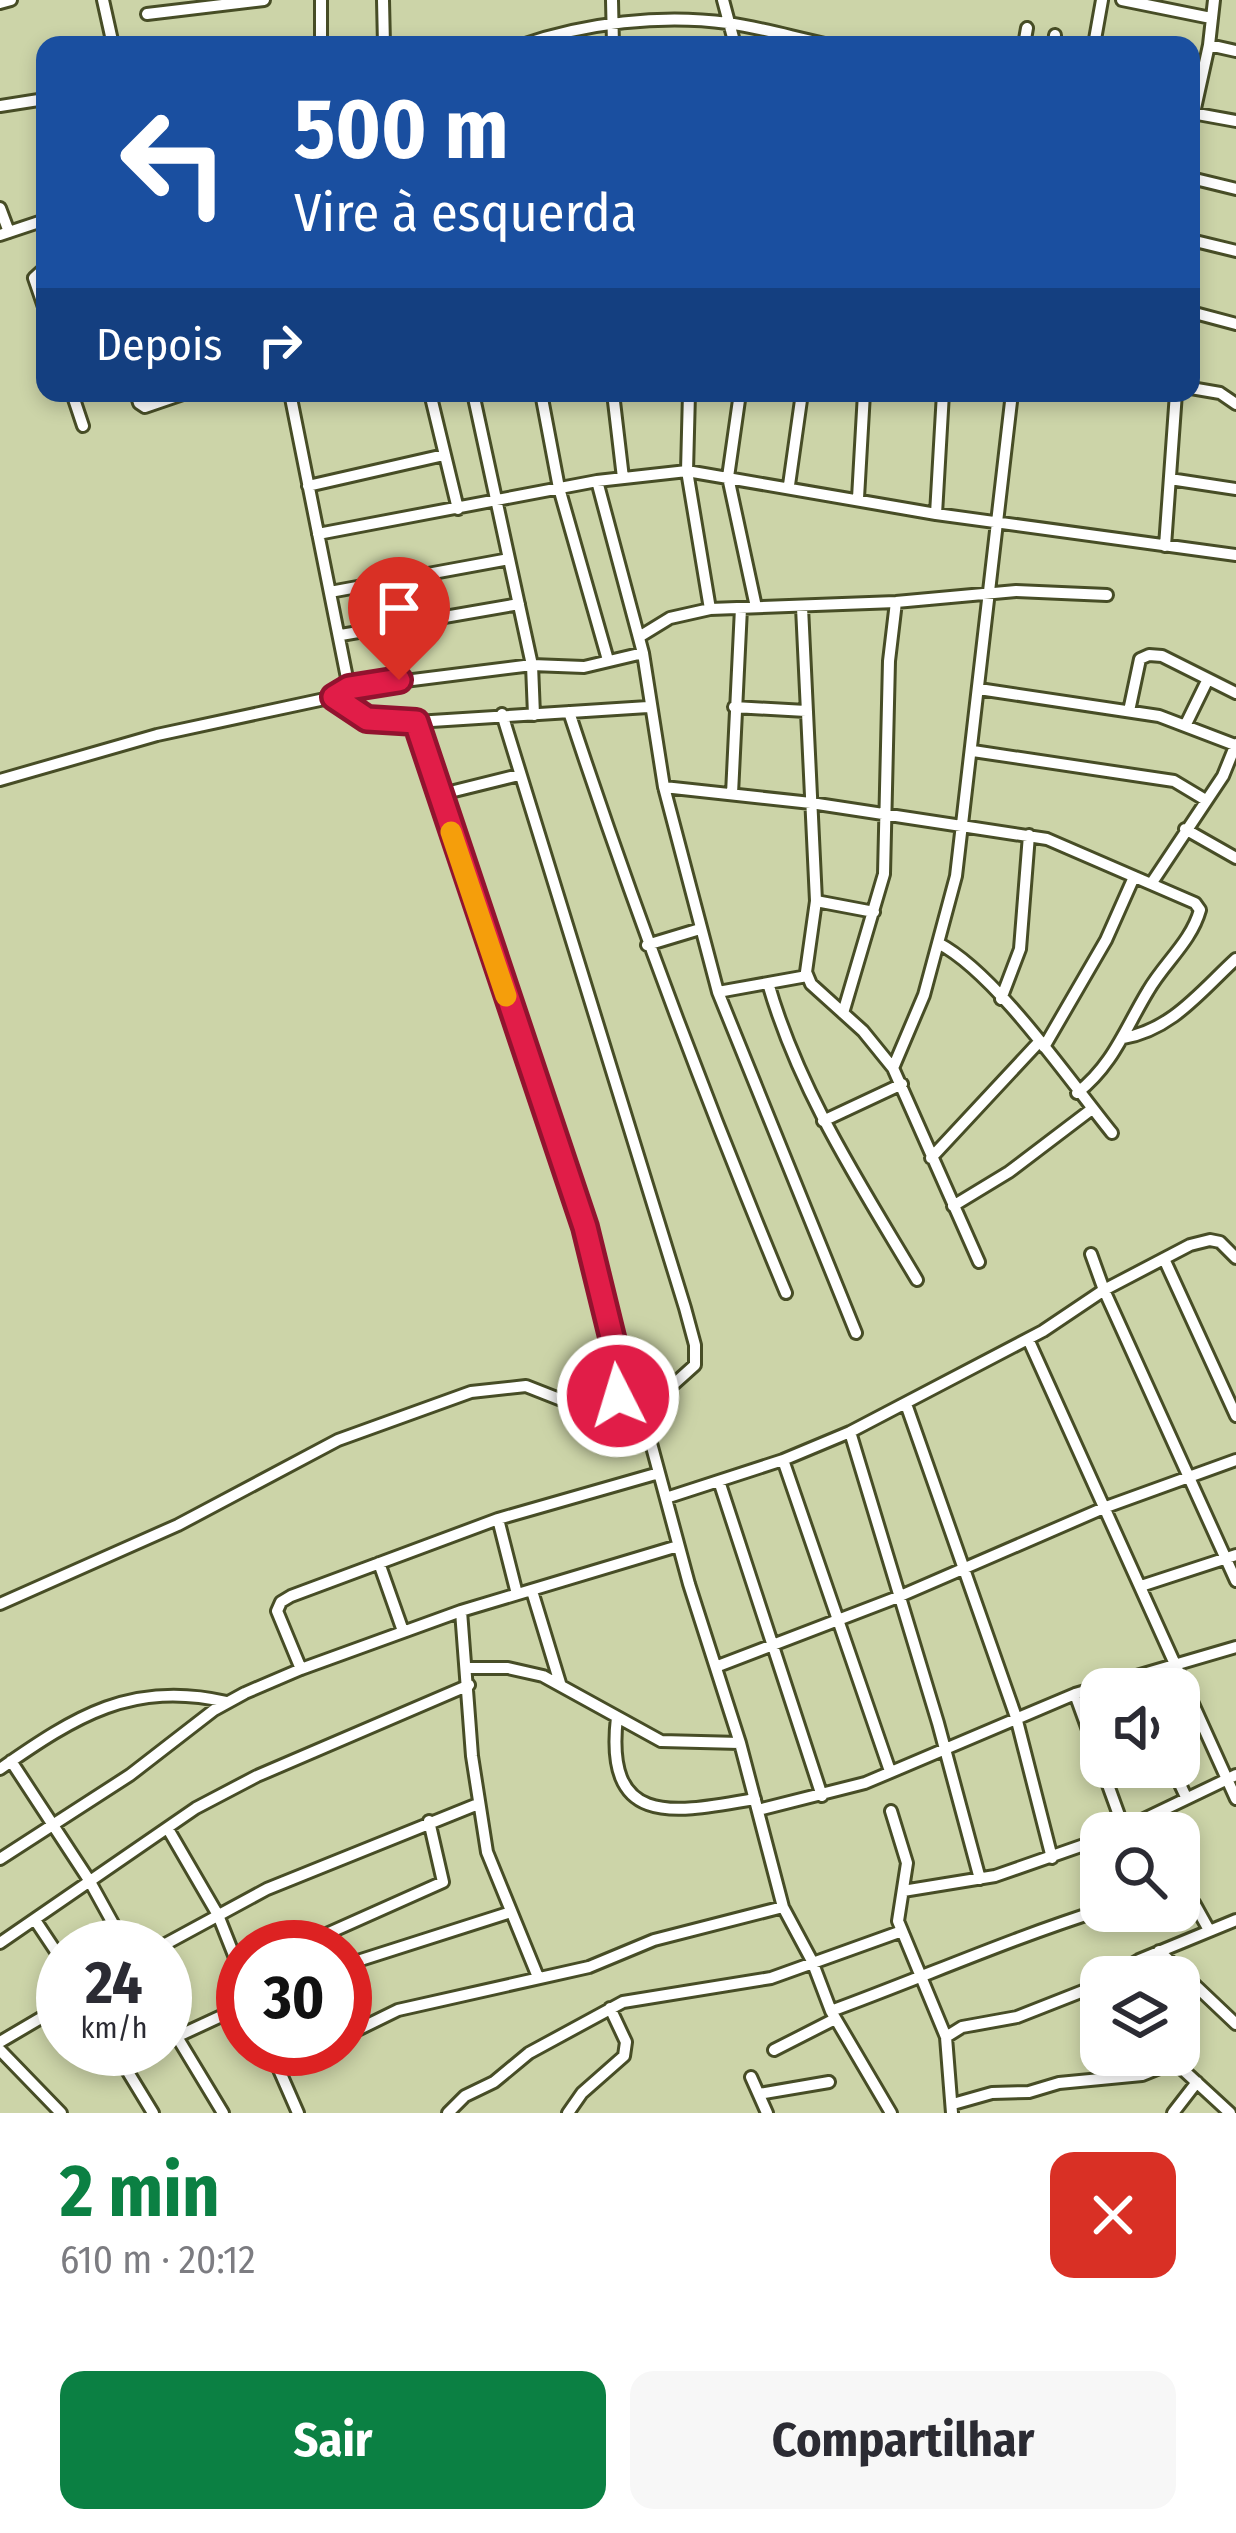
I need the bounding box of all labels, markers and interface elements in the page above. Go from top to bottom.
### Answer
text: 500 m [294,79,509,180]
icon: left [96,84,252,240]
text: Vire à esquerda [294,181,637,245]
icon: right [247,312,313,378]
text: Depois [96,318,223,372]
pin [348,557,450,680]
icon: arrive [366,575,432,641]
position arrow [555,1333,681,1459]
map controls [1080,1668,1200,2076]
button: sound [1080,1668,1200,1788]
button: search [1080,1812,1200,1932]
speed limit sign: 30 [216,1920,372,2076]
text: 24 [85,1947,143,2019]
button: layers [1080,1956,1200,2076]
text: km/h [81,2010,147,2046]
text: 2 min [60,2149,220,2235]
button: close [1050,2152,1176,2278]
text: 610 m · 20:12 [60,2237,255,2283]
button: Sair [60,2371,606,2509]
button: Compartilhar [630,2371,1176,2509]

